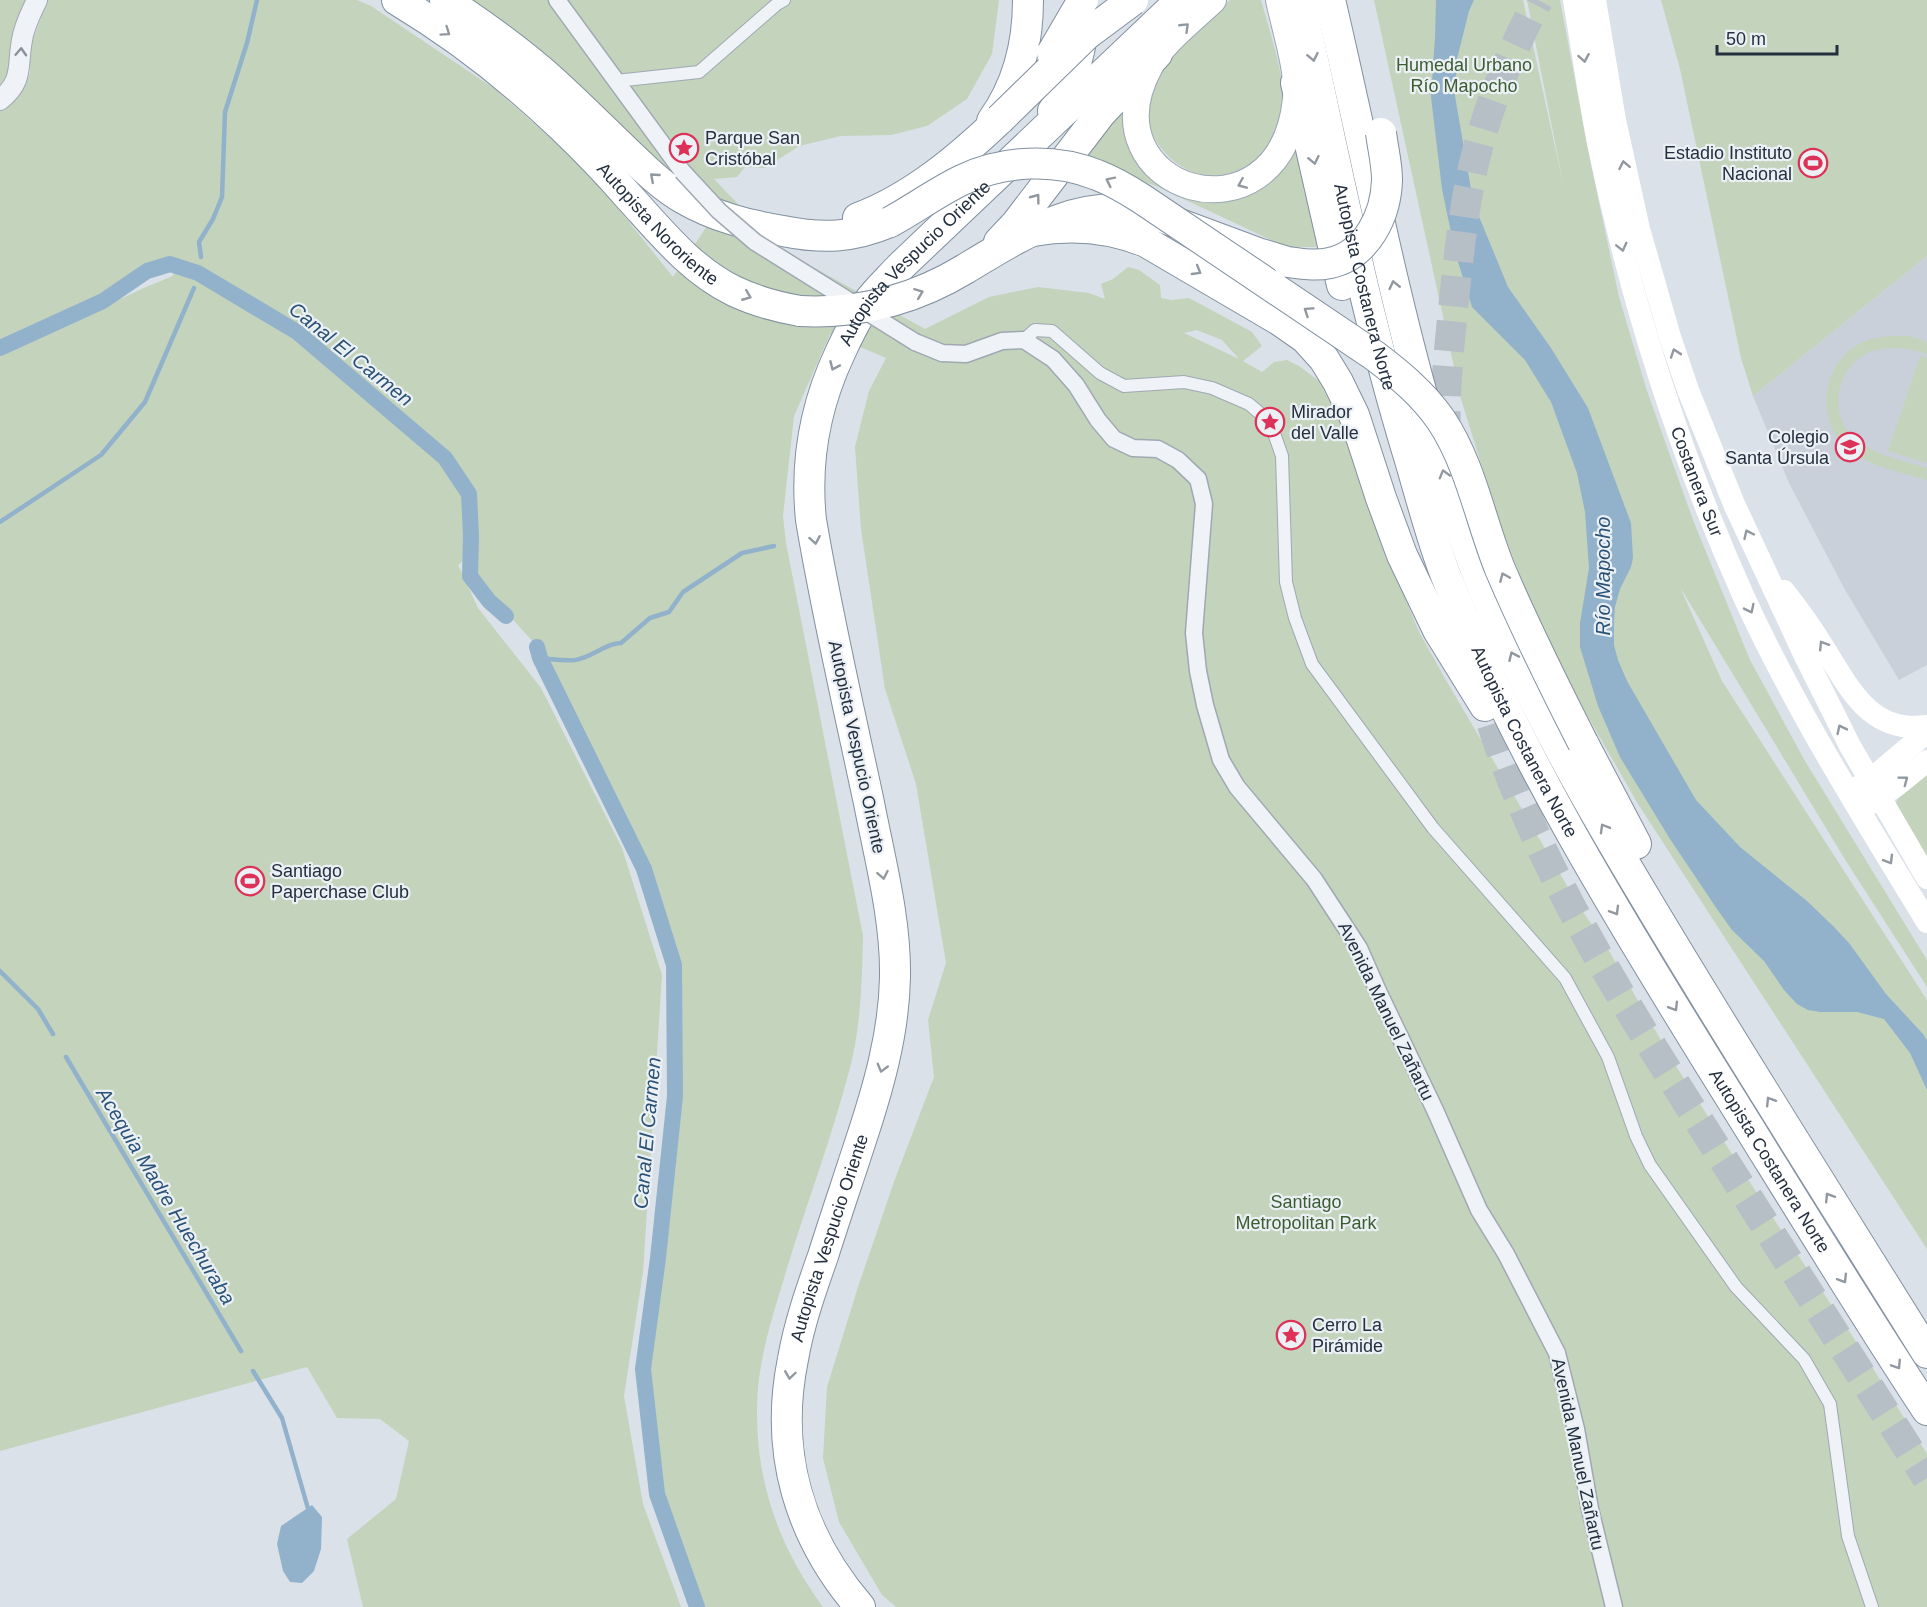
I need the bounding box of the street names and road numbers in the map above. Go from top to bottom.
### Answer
street label: Autopista Nororiente [593,159,722,289]
street label: Autopista Vespucio Oriente [835,176,995,349]
street label: Autopista Costanera Norte [1330,181,1399,393]
street label: Costanera Sur [1667,424,1727,539]
street label: Autopista Vespucio Oriente [825,639,889,855]
street label: Autopista Costanera Norte [1467,643,1582,841]
street label: Avenida Manuel Zañartu [1334,919,1438,1103]
street label: Autopista Costanera Norte [1705,1065,1834,1256]
street label: Autopista Vespucio Oriente [787,1132,872,1344]
street label: Avenida Manuel Zañartu [1548,1356,1608,1552]

